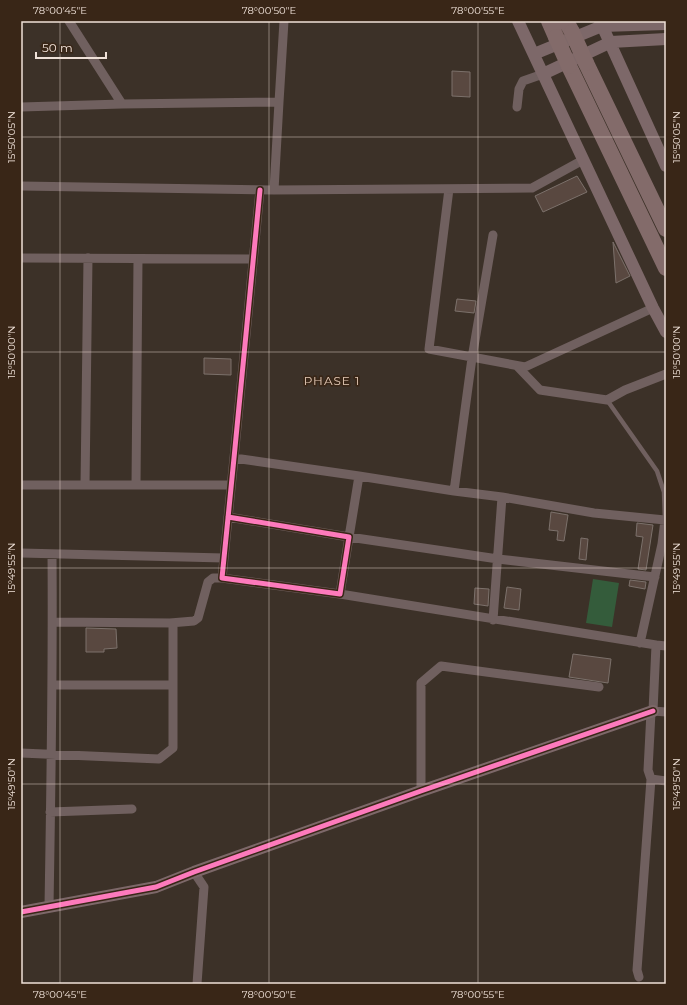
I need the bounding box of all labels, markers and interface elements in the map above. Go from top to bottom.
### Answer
text: 78°00'45"E [33,4,87,17]
text: 78°00'50"E [242,4,297,17]
text: 78°00'55"E [451,4,505,17]
scale bar [36,34,106,60]
text: 50 m [42,40,73,55]
text: 15°50'05"N [5,111,18,163]
text: 15°50'05"N [670,111,683,163]
text: 15°50'00"N [5,325,18,379]
text: 15°50'00"N [670,325,683,379]
district label: PHASE 1 [304,373,360,388]
text: 15°49'55"N [5,543,18,593]
text: 15°49'55"N [670,543,683,593]
text: 15°49'50"N [5,758,18,810]
text: 15°49'50"N [670,758,683,810]
text: 78°00'45"E [33,988,87,1001]
text: 78°00'50"E [242,988,297,1001]
text: 78°00'55"E [451,988,505,1001]

